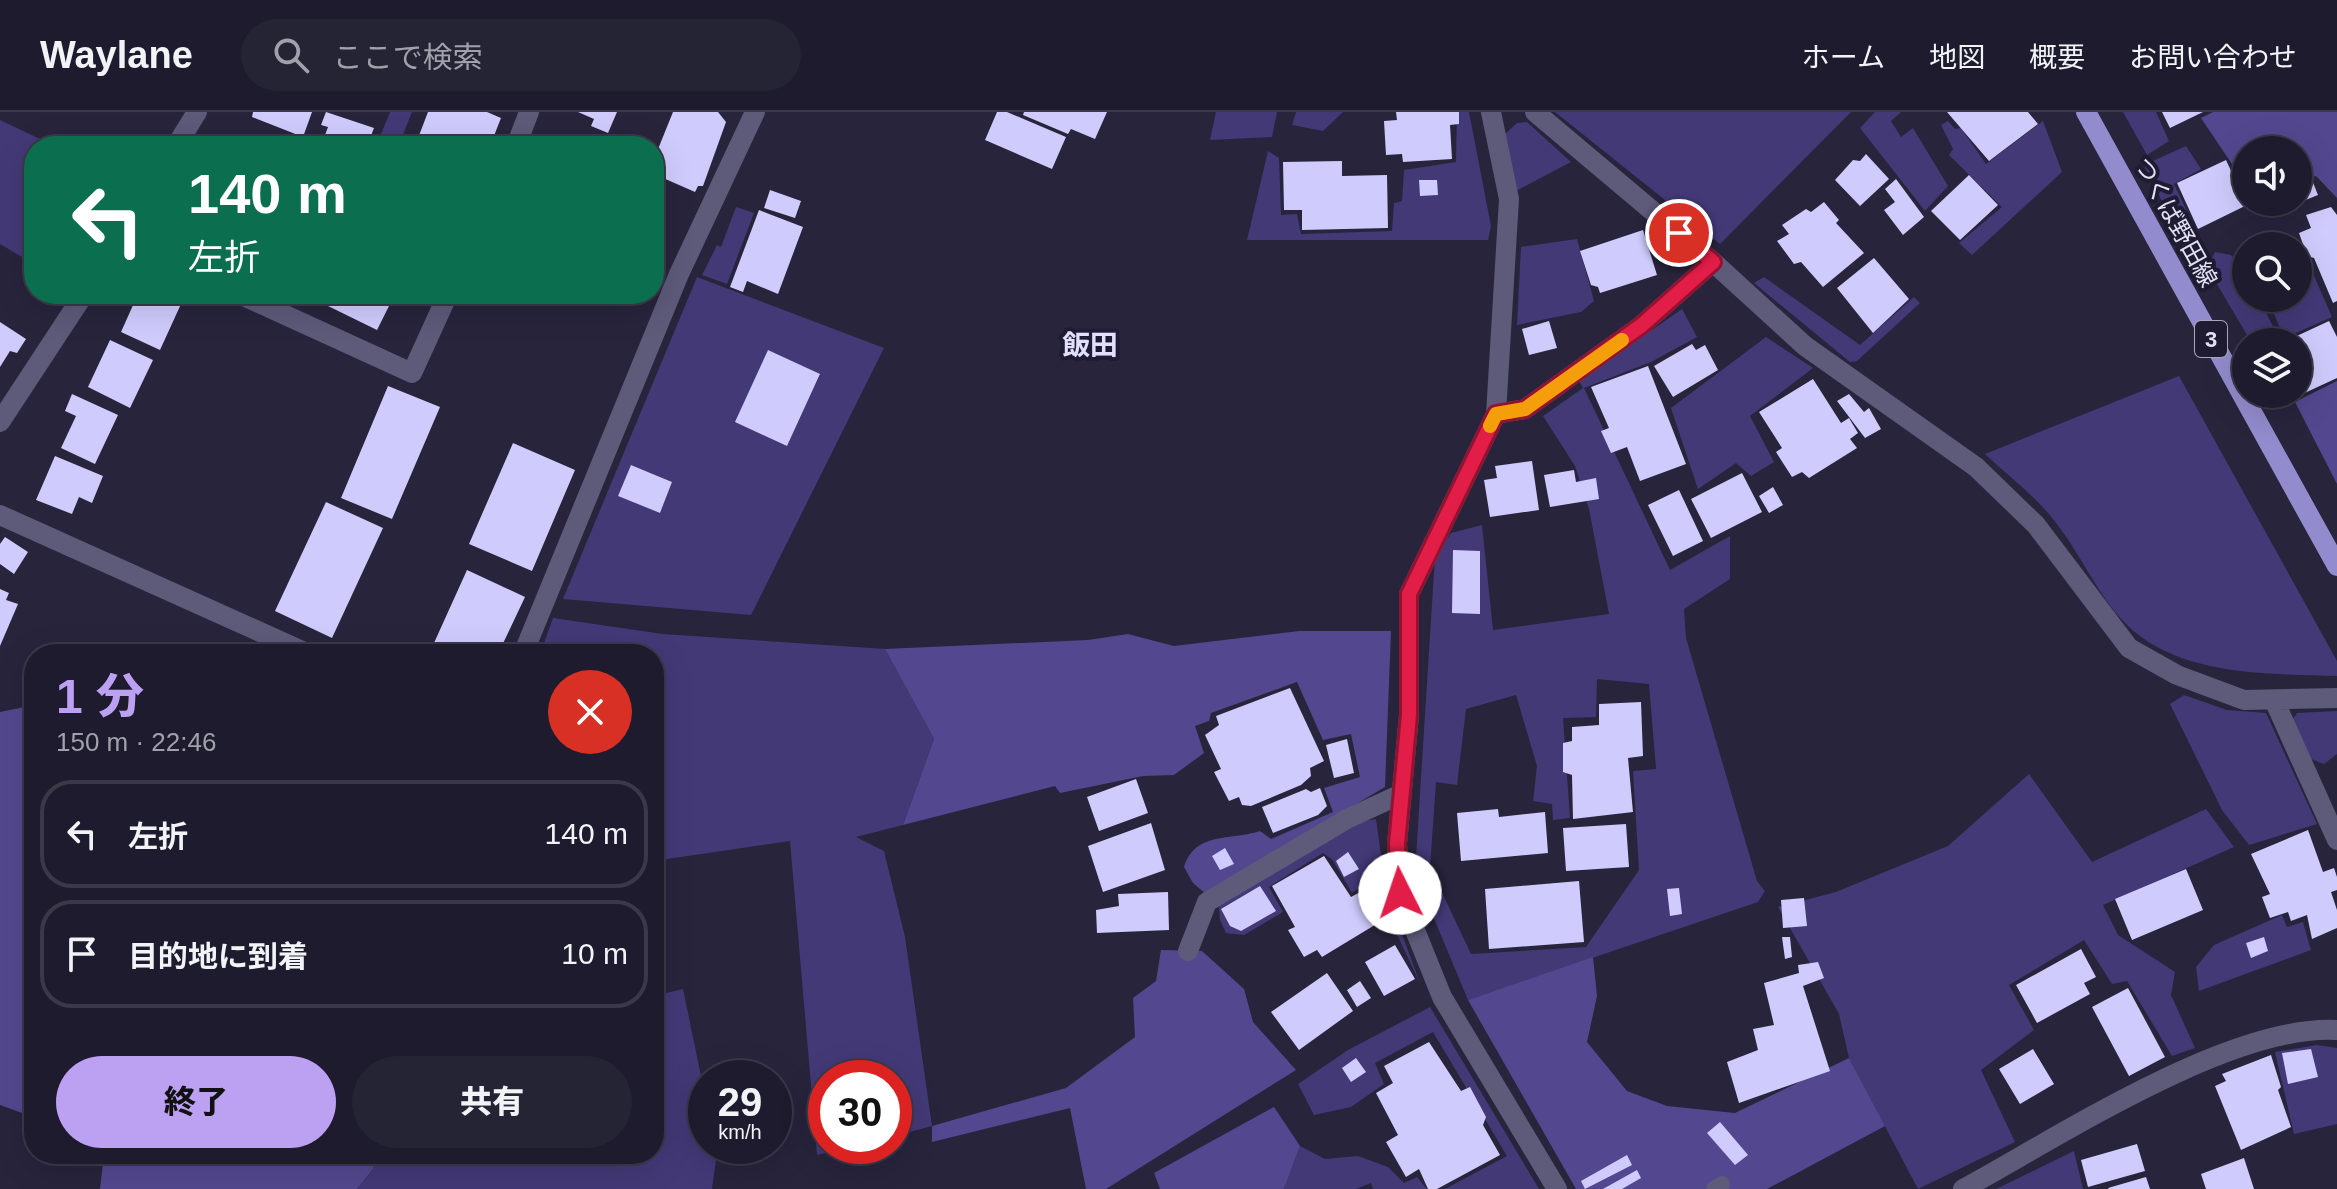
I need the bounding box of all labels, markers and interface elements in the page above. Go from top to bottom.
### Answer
search box [241,19,801,91]
icon: search [269,33,313,77]
text: Waylane [40,34,193,76]
text: ここで検索 [333,41,483,74]
text: ホーム [1802,42,1885,73]
text: 地図 [1929,42,1985,73]
text: 概要 [2029,42,2085,73]
text: お問い合わせ [2129,42,2297,73]
map controls [2232,136,2312,408]
button: sound [2232,136,2312,216]
street label: つくば野田線 [2129,152,2223,292]
text: 140 m [188,162,347,225]
icon: left [56,168,160,272]
pin [1645,199,1713,267]
icon: arrive [1657,211,1701,255]
button: search [2232,232,2312,312]
text: 左折 [188,237,260,278]
road number: 3 [2195,321,2227,357]
button: layers [2232,328,2312,408]
district label: 飯田 [1062,330,1118,361]
text: 1 分 [56,670,144,723]
button: close [548,670,632,754]
text: 150 m · 22:46 [56,727,216,757]
icon: left [60,812,104,856]
text: 140 m [545,817,628,850]
text: 左折 [128,820,188,853]
position arrow [1358,851,1442,935]
icon: arrive [60,932,104,976]
text: 10 m [561,937,628,970]
text: 目的地に到着 [128,940,308,973]
button: 終了 [56,1056,336,1148]
button: 共有 [352,1056,632,1148]
speed limit sign: 30 [808,1060,912,1164]
text: 29 [718,1080,762,1124]
text: km/h [718,1121,762,1143]

